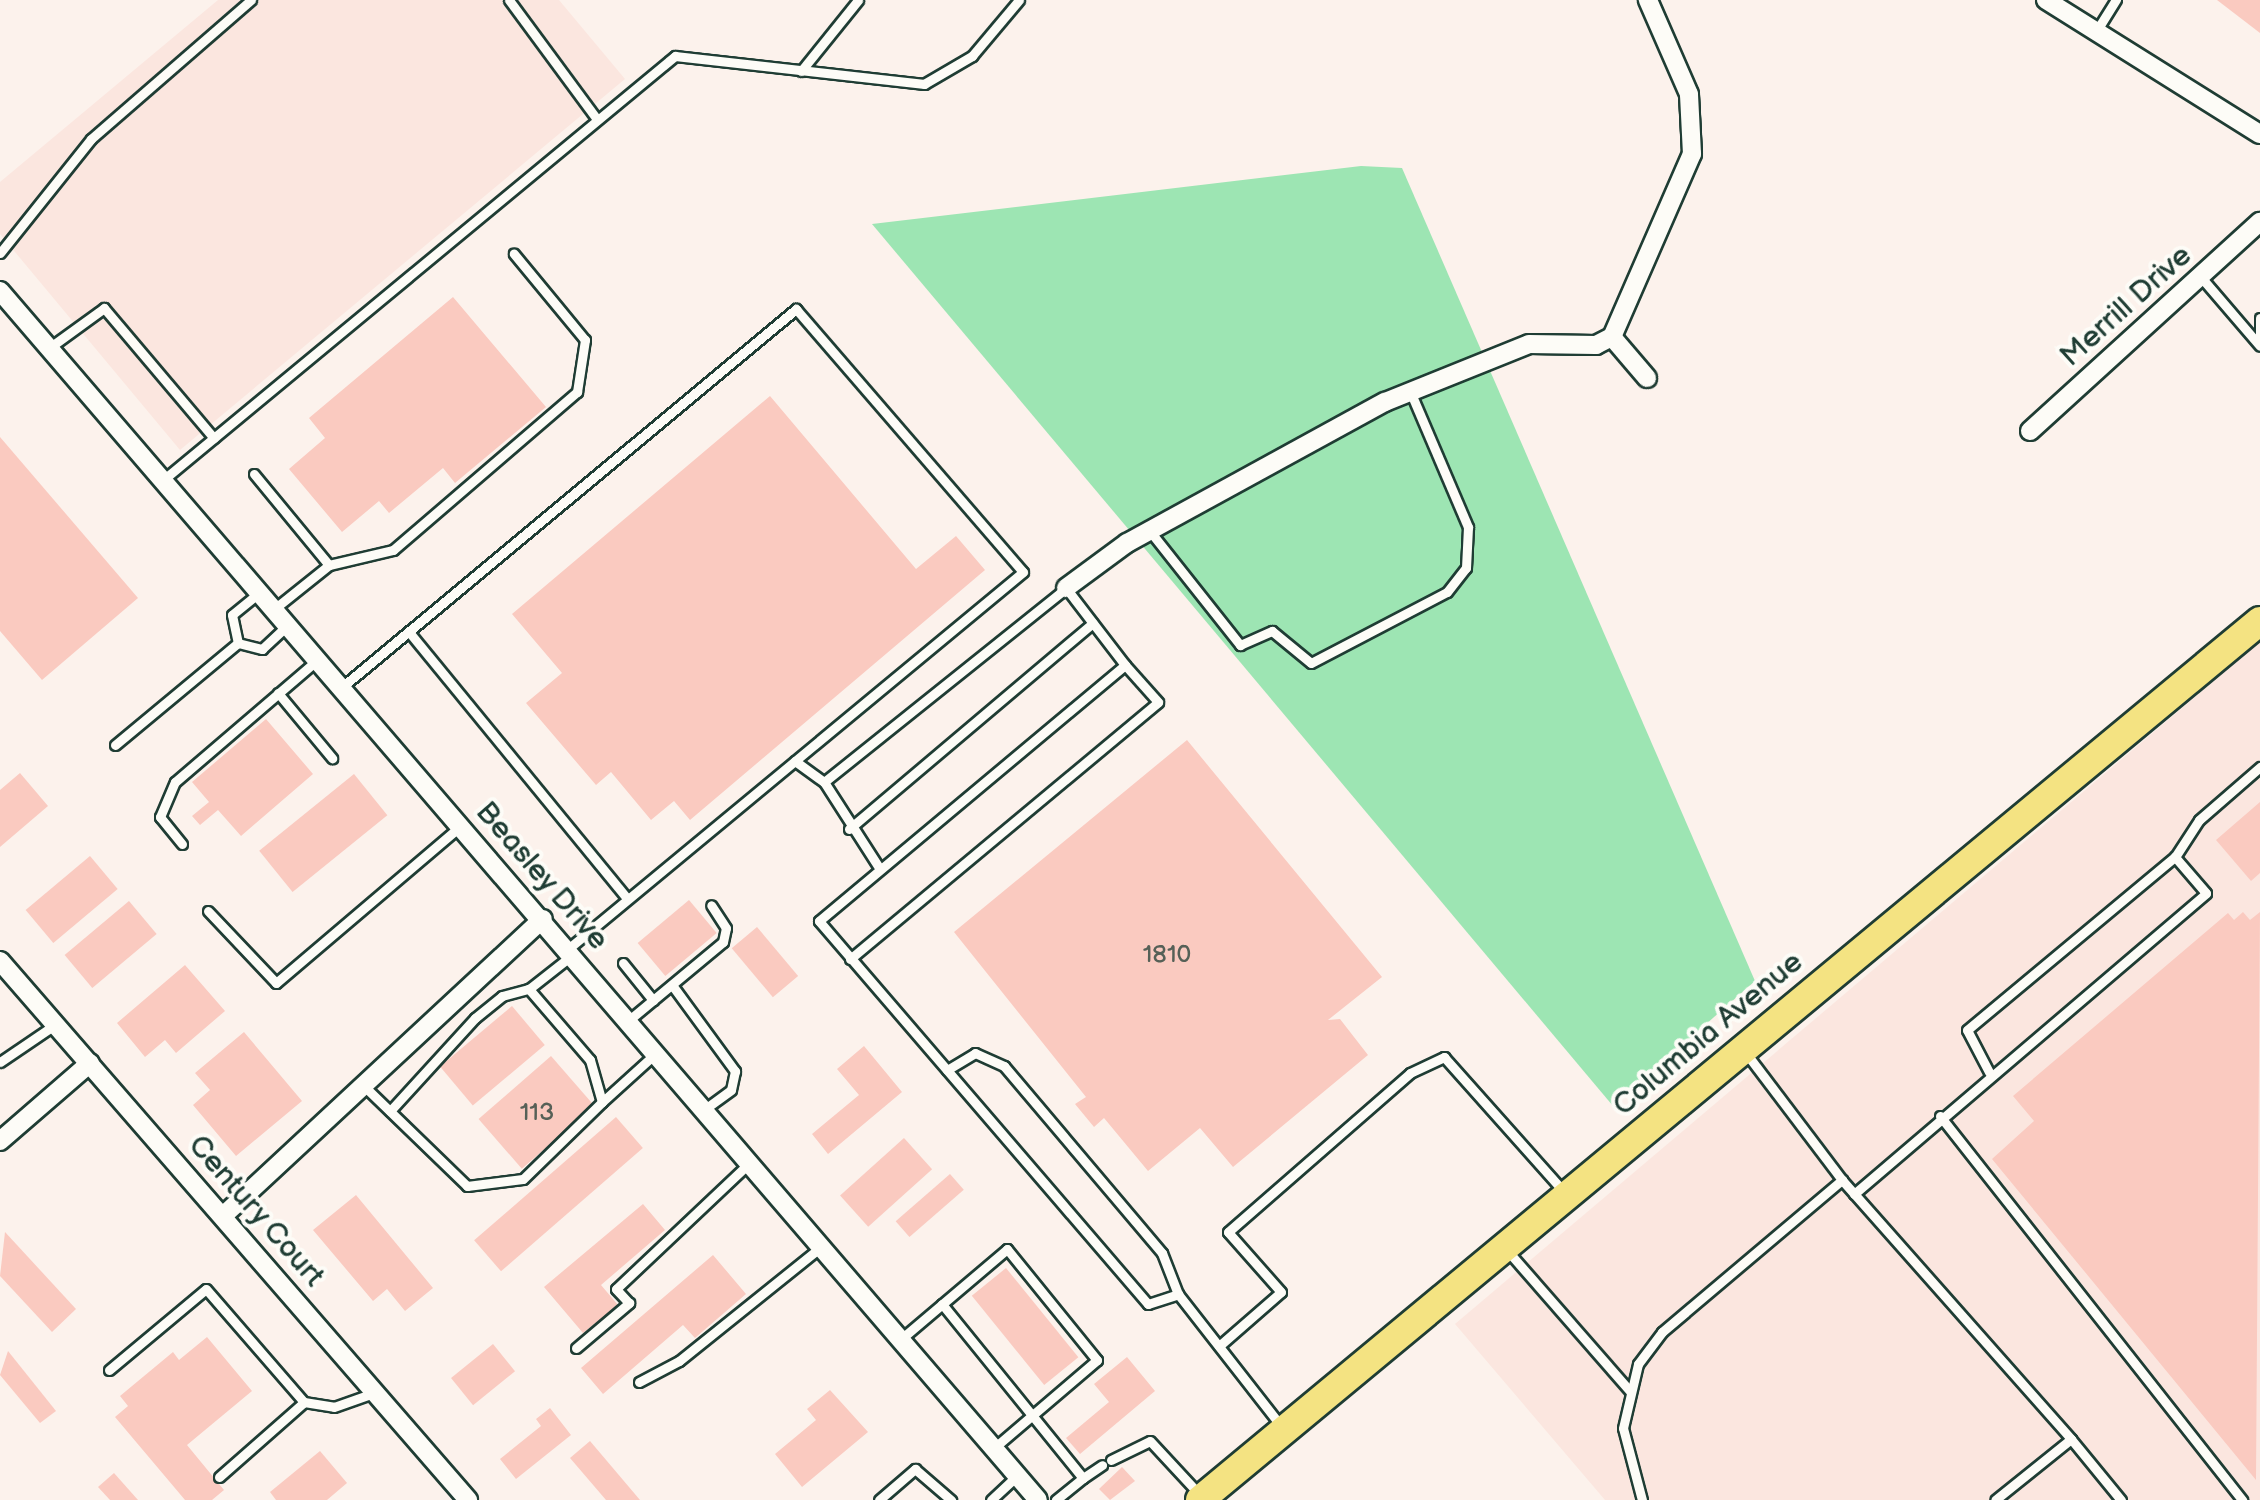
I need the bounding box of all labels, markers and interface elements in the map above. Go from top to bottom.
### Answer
street label: Merrill Drive [2053,238,2199,374]
street label: Beasley Drive [467,794,617,958]
house number: 1810 [1143,940,1191,970]
street label: Columbia Avenue [1606,944,1810,1124]
house number: 113 [520,1098,554,1128]
street label: Century Court [180,1127,332,1295]

